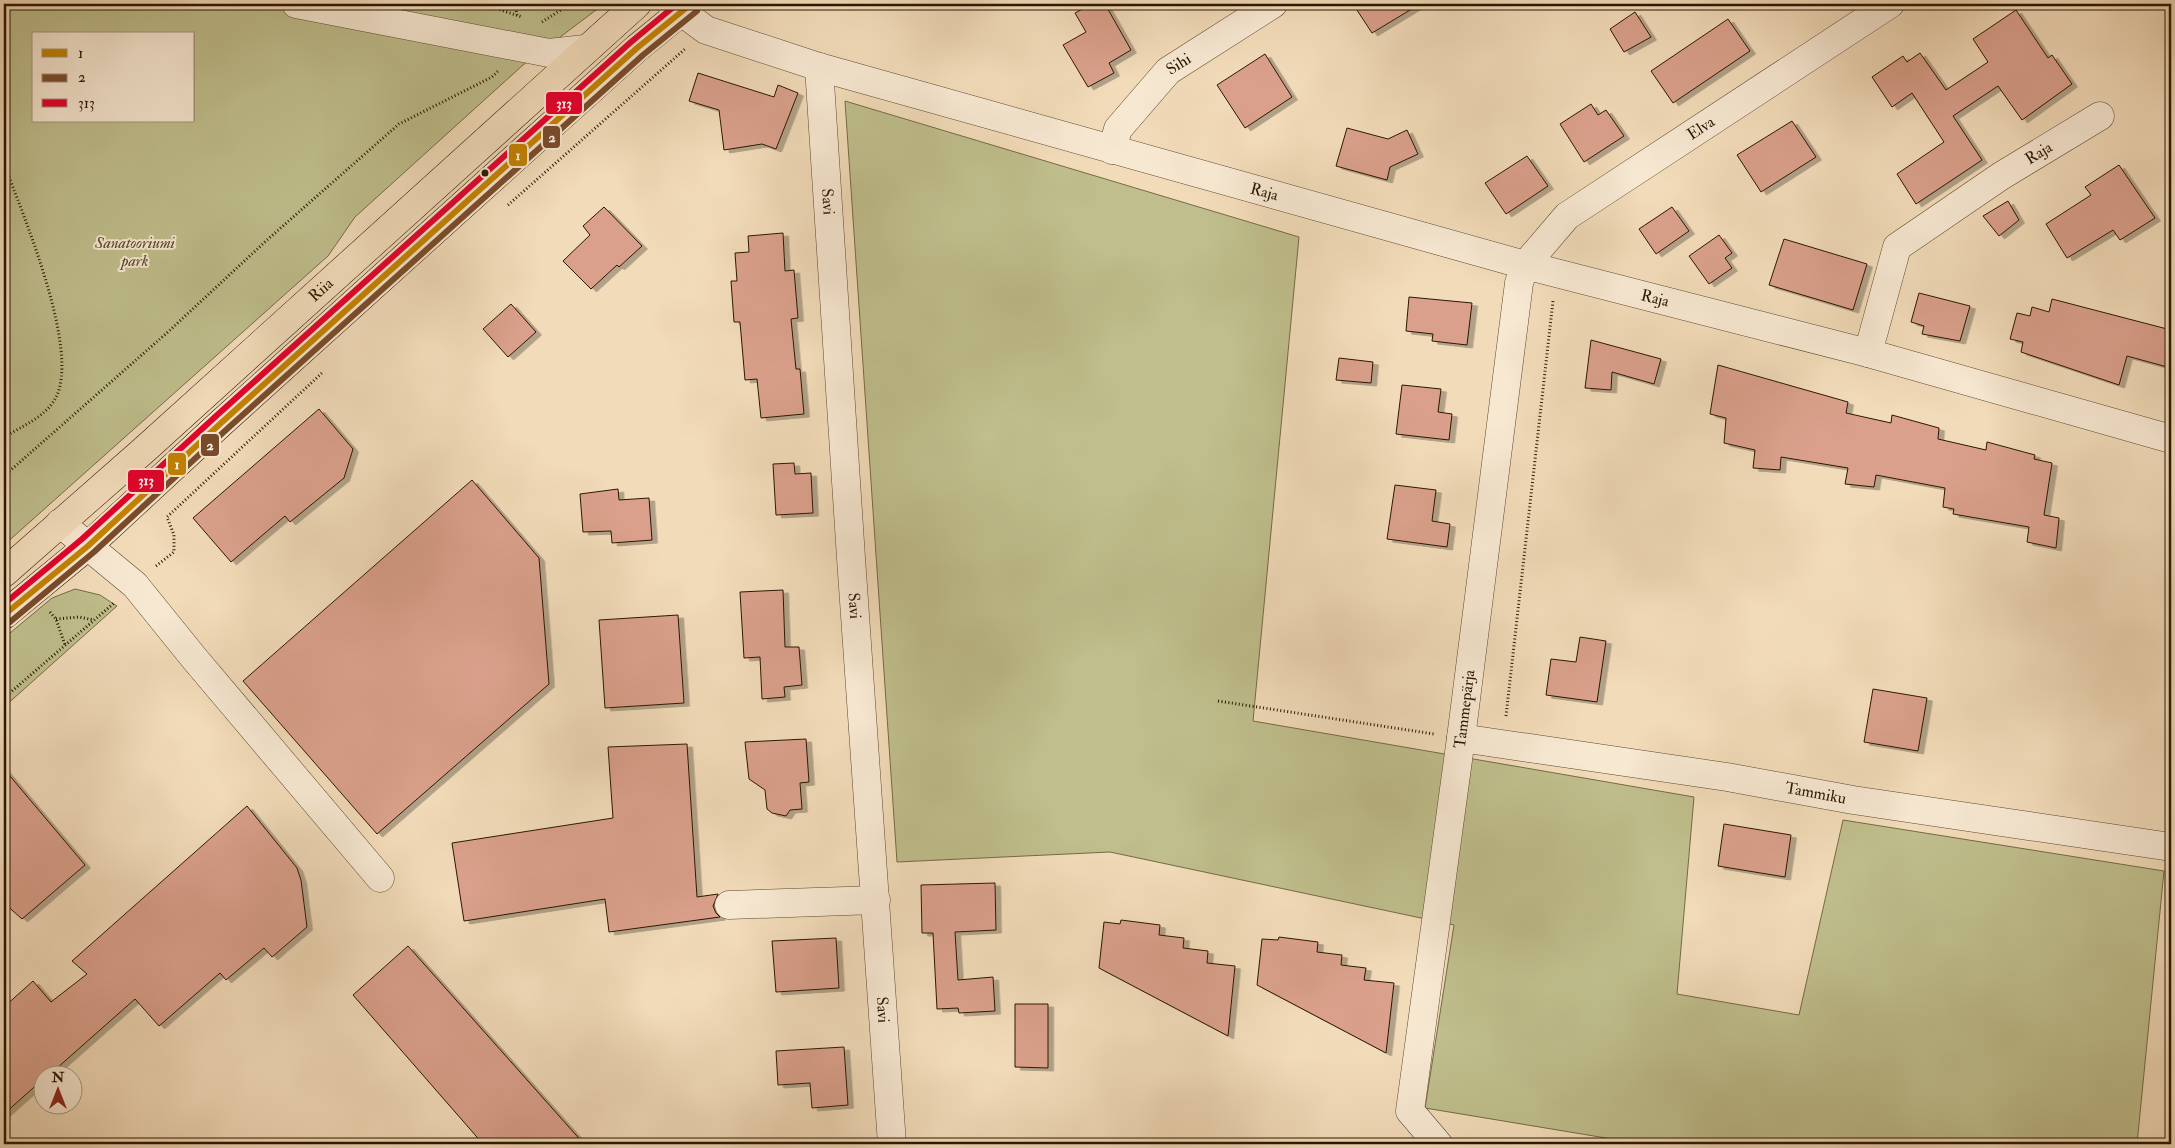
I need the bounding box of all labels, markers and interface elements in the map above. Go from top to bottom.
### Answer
legend [32,32,195,122]
text: 1 [78,44,83,63]
street label: Sihi [1162,49,1195,80]
text: 2 [78,68,86,87]
line badge: 313 [545,91,583,115]
text: 313 [78,94,95,113]
text: 313 [556,95,572,112]
street label: Elva [1683,112,1719,144]
line badge: 2 [542,125,561,149]
text: 2 [548,129,556,146]
street label: Raja [2021,137,2056,169]
line badge: 1 [508,143,528,167]
text: 1 [516,147,521,164]
unlabelled marker [480,168,490,178]
street label: Raja [1248,178,1281,205]
street label: Savi [817,188,839,216]
park label: Sanatooriumi park [94,233,176,271]
street label: Riia [304,273,338,306]
street label: Raja [1639,285,1672,312]
line badge: 2 [200,433,220,457]
text: 2 [206,437,214,454]
line badge: 1 [167,452,187,476]
text: 1 [175,456,180,473]
line badge: 313 [127,469,165,493]
text: 313 [138,472,154,489]
street label: Savi [843,592,865,620]
street label: Tammepärja [1450,668,1480,750]
street label: Tammiku [1784,778,1848,809]
street label: Savi [872,996,894,1024]
north arrow [32,1066,82,1116]
text: N [51,1069,65,1086]

